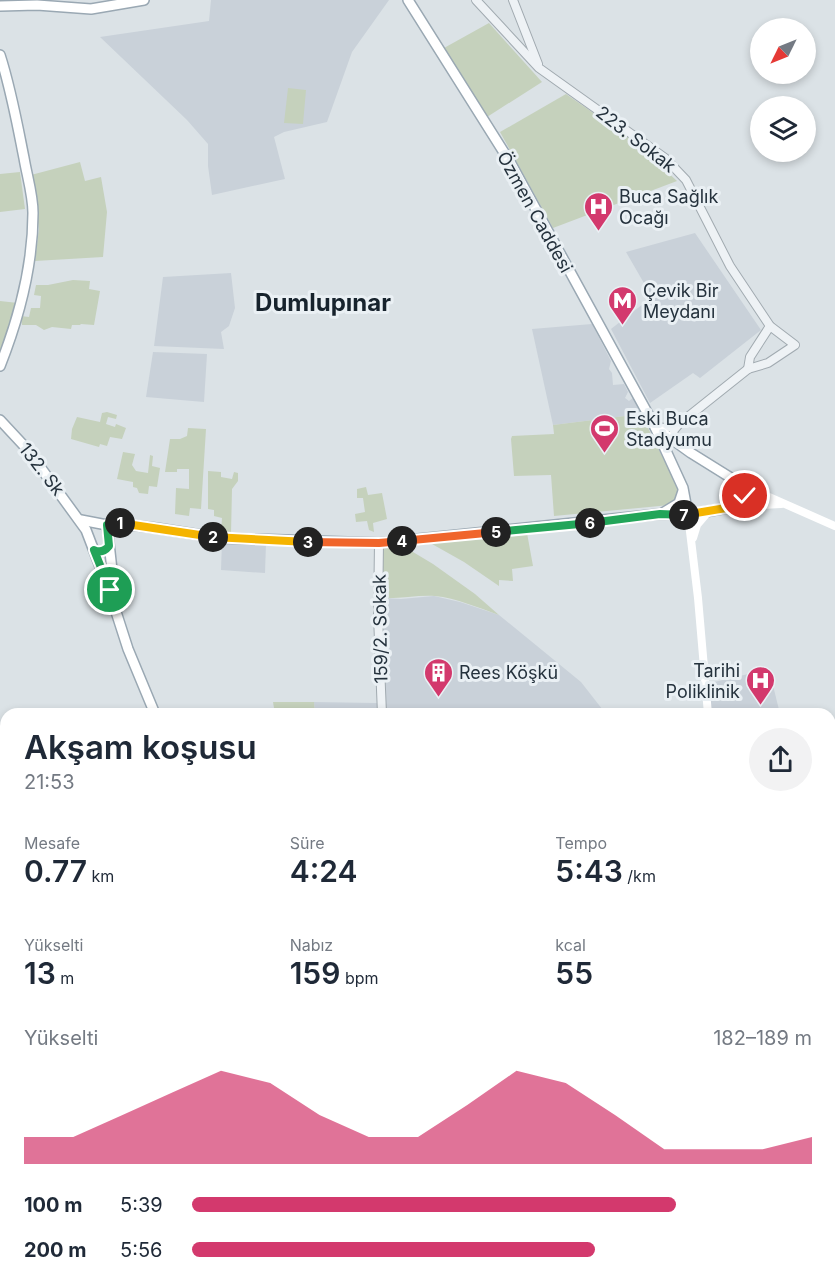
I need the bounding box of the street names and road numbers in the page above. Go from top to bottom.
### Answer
street label: 223. Sokak [592,101,680,177]
street label: Özmen Caddesi [493,147,578,276]
street label: 132. Sk [15,438,69,500]
street label: 159/2. Sokak [369,574,391,684]

